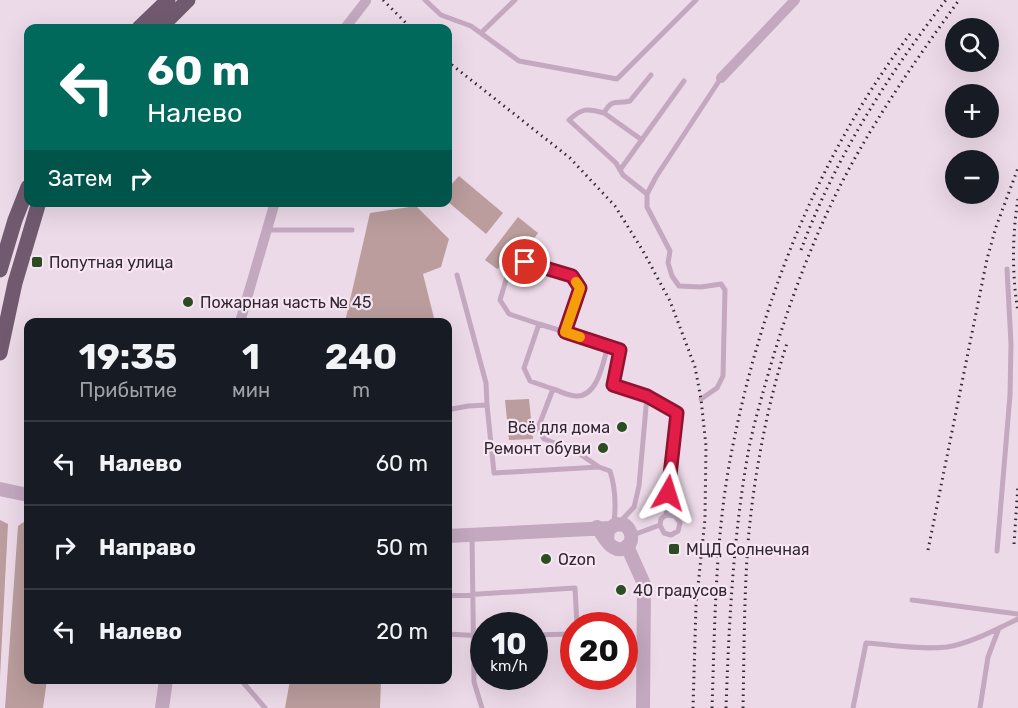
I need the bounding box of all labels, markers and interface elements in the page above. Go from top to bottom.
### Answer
map controls [945,18,999,204]
button: search [945,18,999,72]
text: 60 m [147,46,250,96]
icon: left [48,48,126,126]
button: + [945,84,999,138]
text: Налево [147,97,243,129]
button: − [945,150,999,204]
icon: right [124,162,157,195]
text: Затем [48,165,112,192]
pin [499,236,550,287]
icon: arrive [508,245,541,278]
place label: Попутная улица [49,253,173,272]
marker: Попутная улица [30,255,44,269]
place label: Пожарная часть № 45 [200,293,371,312]
marker: Пожарная часть № 45 [181,295,195,309]
text: 19:35 [79,335,177,378]
text: 1 [242,335,260,378]
text: 240 [325,335,397,378]
text: Прибытие [79,378,177,402]
text: мин [232,378,270,402]
text: m [352,378,370,402]
place label: Всё для дома [508,418,610,437]
marker: Всё для дома [615,420,629,434]
place label: Ремонт обуви [484,439,591,458]
marker: Ремонт обуви [596,441,610,455]
icon: left [48,447,81,480]
text: Налево [99,450,182,477]
text: 60 m [376,450,428,477]
position arrow [636,461,700,525]
icon: right [48,531,81,564]
text: Направо [99,534,196,561]
text: 50 m [376,534,428,561]
place label: МЦД Солнечная [686,540,809,559]
marker: МЦД Солнечная [667,542,681,556]
place label: Ozon [558,550,596,569]
marker: Ozon [539,552,553,566]
place label: 40 градусов [633,581,727,600]
marker: 40 градусов [614,583,628,597]
speed limit sign: 20 [560,612,638,690]
icon: left [48,615,81,648]
text: Налево [99,618,182,645]
text: 20 m [376,618,428,645]
text: 10 [491,626,527,662]
text: km/h [490,657,528,675]

